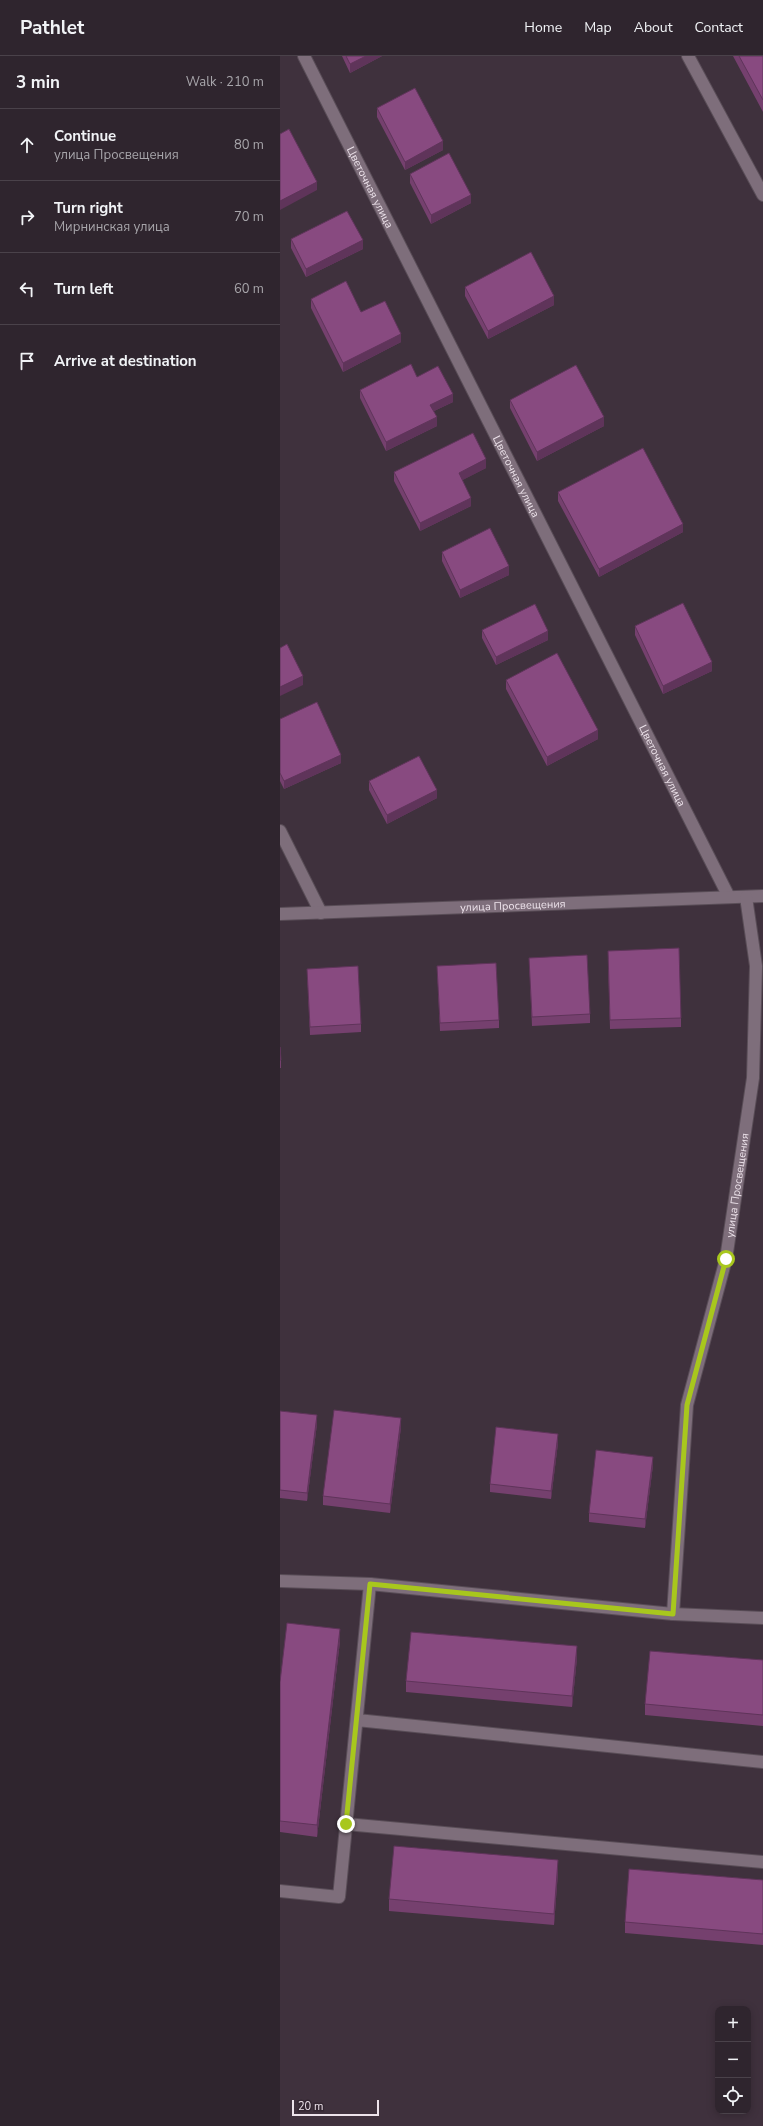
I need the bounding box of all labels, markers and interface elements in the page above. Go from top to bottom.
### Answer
text: Pathlet [20,15,84,41]
text: Home [524,18,562,37]
text: Map [584,18,612,37]
text: About [634,18,673,37]
text: Contact [695,18,743,37]
text: 3 min [16,71,60,94]
text: Walk · 210 m [186,73,264,91]
text: Continue [54,126,116,146]
icon: ahead [16,134,38,156]
text: 80 m [234,136,264,154]
street label: Цветочная улица [343,144,397,231]
text: улица Просвещения [54,146,179,164]
text: Turn right [54,198,123,218]
icon: right [16,206,38,228]
text: 70 m [234,208,264,226]
text: Мирнинская улица [54,218,170,236]
icon: left [16,278,38,300]
text: Turn left [54,279,113,299]
text: 60 m [234,280,264,298]
icon: arrive [16,350,38,372]
text: Arrive at destination [54,351,197,371]
street label: Цветочная улица [489,433,543,520]
street label: Цветочная улица [635,722,689,809]
street label: улица Просвещения [460,896,566,915]
street label: улица Просвещения [722,1132,753,1239]
route start [717,1250,735,1268]
route end [337,1815,355,1833]
map controls [715,2006,751,2114]
button: + [715,2006,751,2042]
button: − [715,2042,751,2078]
button: locate [715,2078,751,2114]
scale bar [292,2098,379,2117]
text: 20 m [298,2099,323,2114]

